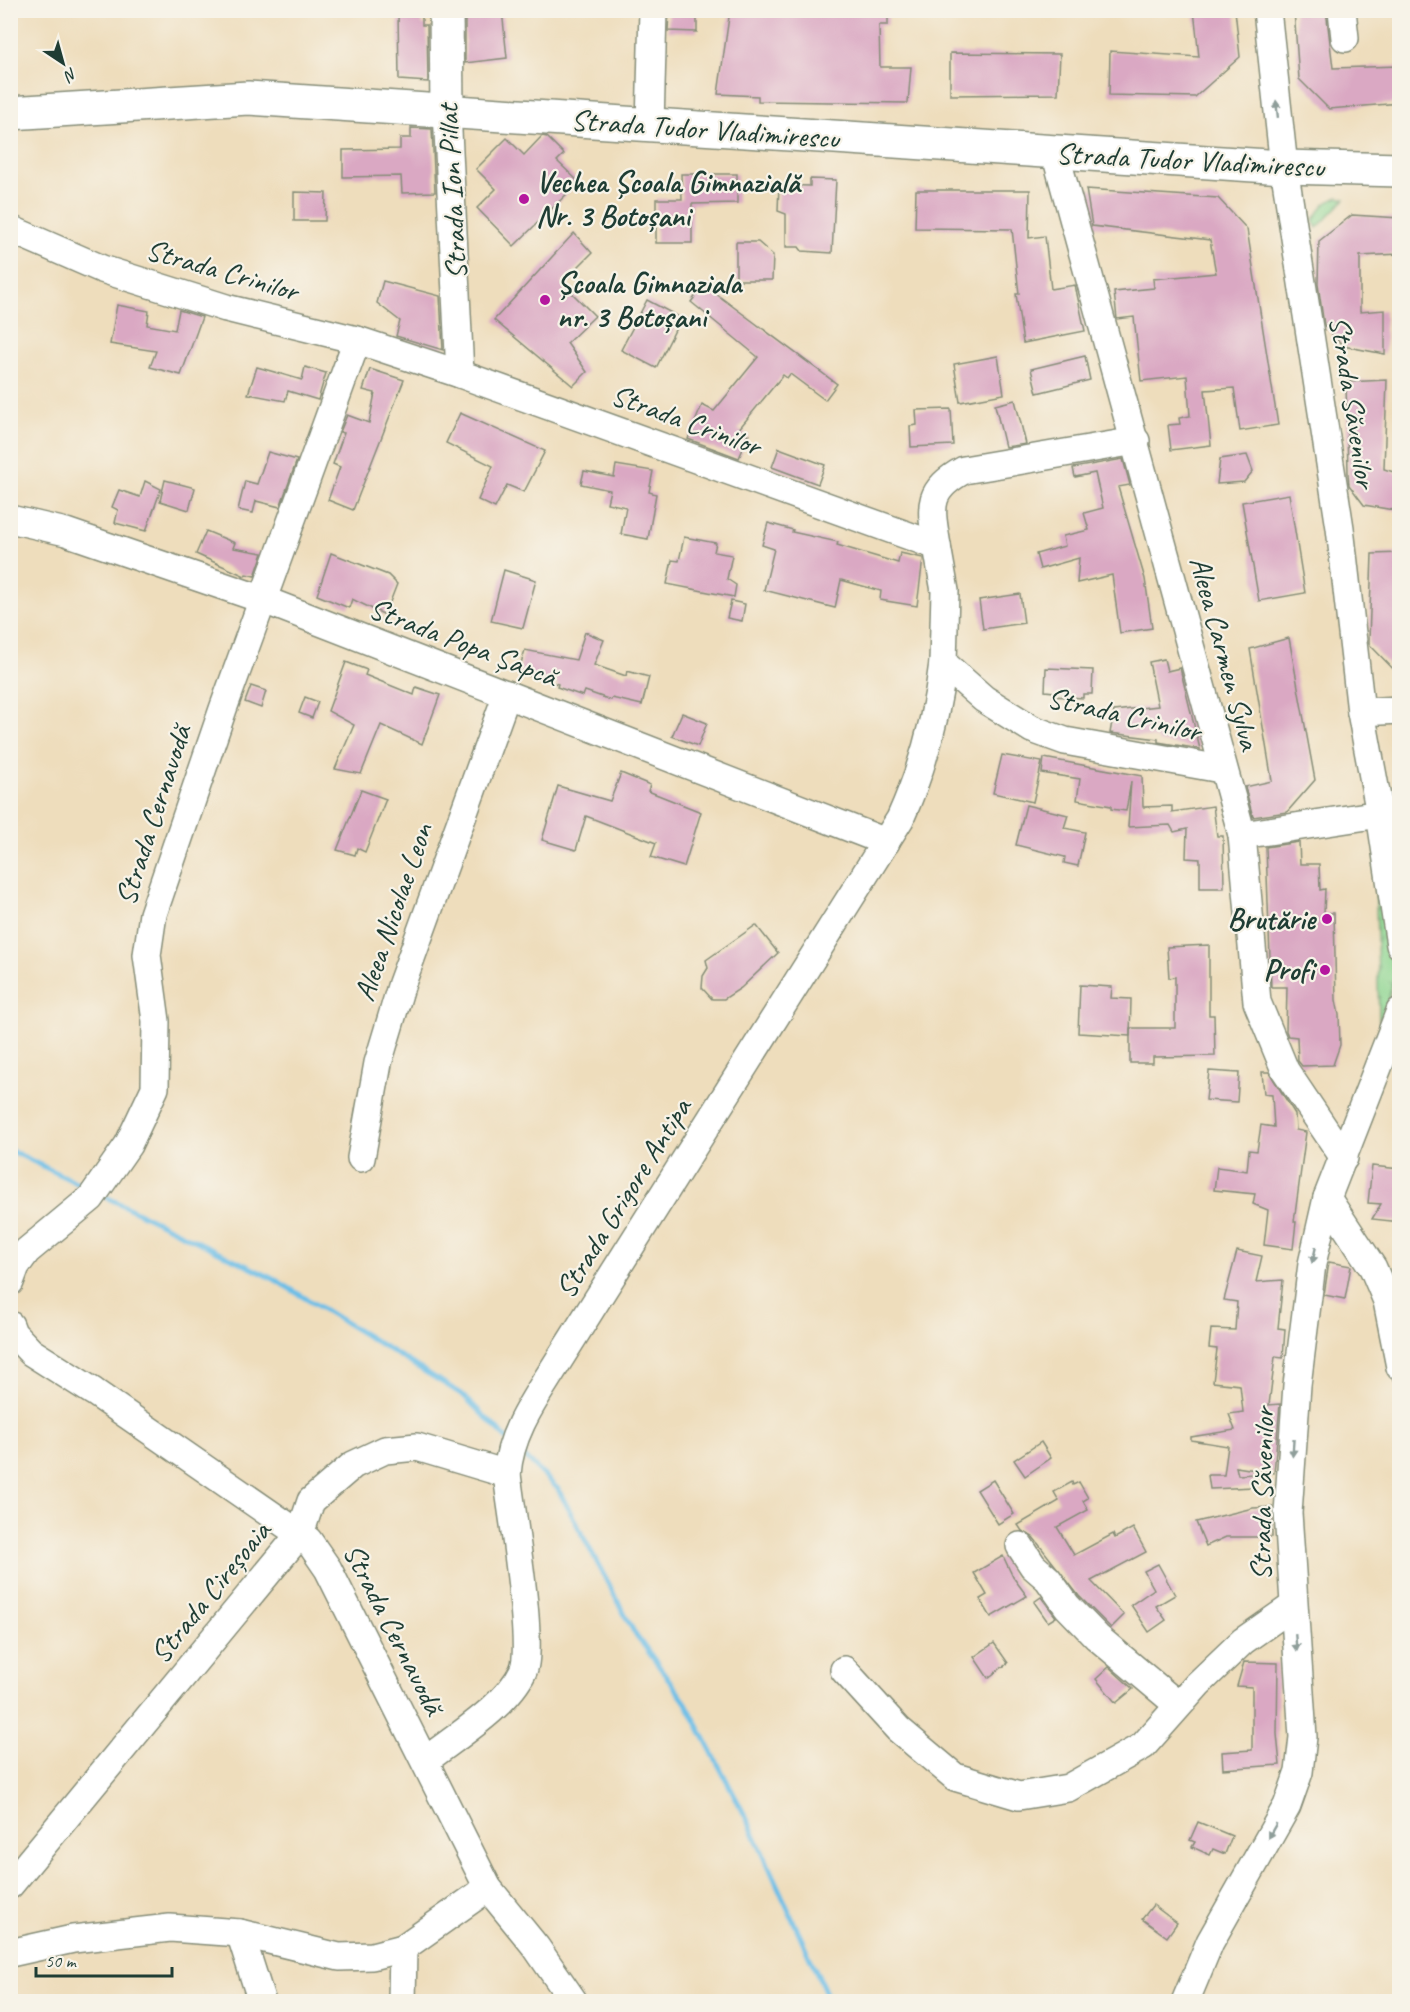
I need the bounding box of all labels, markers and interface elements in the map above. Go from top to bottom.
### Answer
north arrow [33,33,93,93]
text: N [59,63,81,87]
street label: Strada Ion Pillat [428,100,476,281]
one-way arrow [1273,100,1282,119]
street label: Strada Tudor Vladimirescu [570,101,842,157]
street label: Strada Tudor Vladimirescu [1055,134,1327,186]
place label: Vechea Școala Gimnazială Nr. 3 Botoșani [536,163,802,235]
marker: Vechea Școala Gimnazială Nr. 3 Botoșani [517,192,531,206]
street label: Strada Crinilor [142,230,305,311]
place label: Școala Gimnaziala nr. 3 Botoșani [557,264,744,336]
marker: Școala Gimnaziala nr. 3 Botoșani [538,293,552,307]
street label: Strada Săvenilor [1321,314,1386,494]
street label: Strada Crinilor [606,375,769,466]
street label: Aleea Carmen Sylva [1181,552,1270,756]
street label: Strada Popa Șapcă [364,589,565,696]
street label: Strada Crinilor [1044,678,1208,751]
street label: Strada Cernavodă [106,718,201,910]
street label: Aleea Nicolae Leon [345,817,442,1006]
place label: Brutărie [1228,900,1317,938]
marker: Brutărie [1320,912,1334,926]
place label: Profi [1264,951,1318,989]
marker: Profi [1318,963,1332,977]
street label: Strada Grigore Antipa [546,1089,701,1305]
one-way arrow [1309,1245,1319,1264]
street label: Strada Săvenilor [1241,1404,1283,1581]
one-way arrow [1288,1439,1297,1458]
street label: Strada Cireșoaia [141,1512,280,1671]
street label: Strada Cernavodă [335,1537,455,1723]
one-way arrow [1291,1633,1301,1652]
one-way arrow [1267,1823,1278,1839]
scale bar [36,1940,172,1978]
text: 50 m [45,1950,78,1972]

